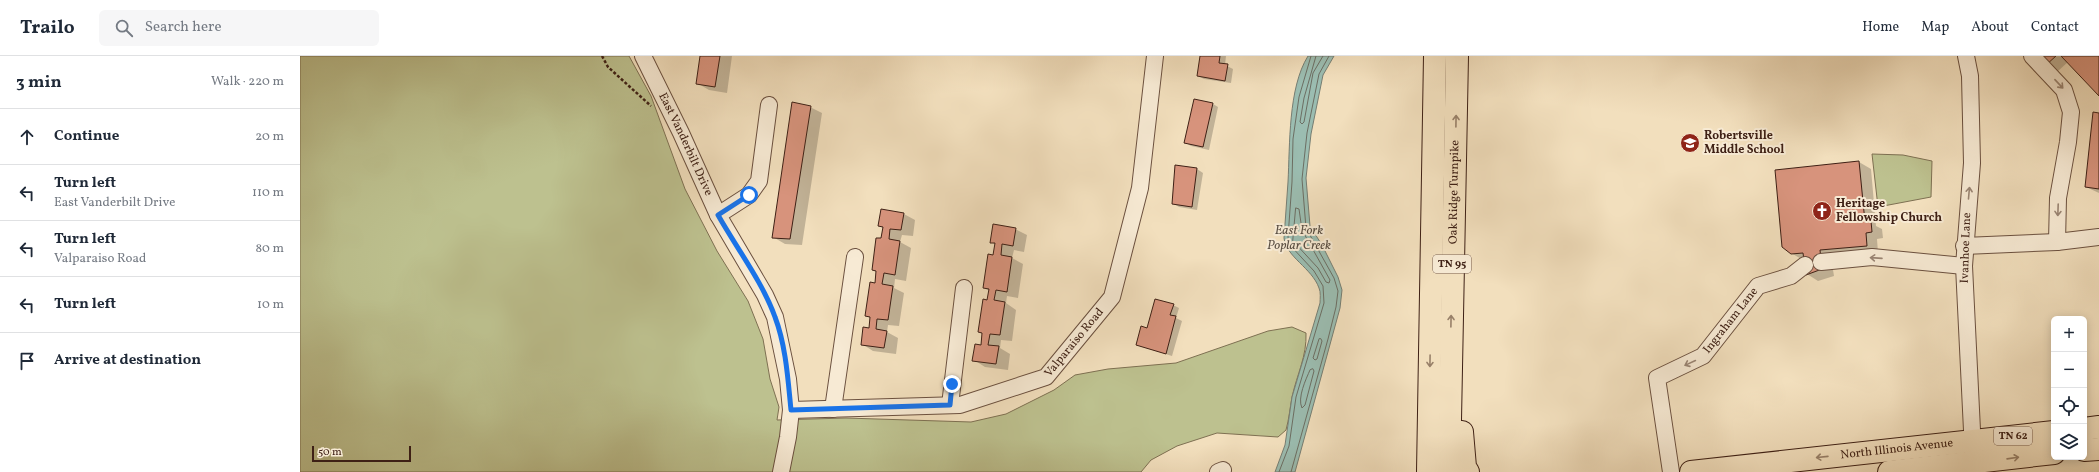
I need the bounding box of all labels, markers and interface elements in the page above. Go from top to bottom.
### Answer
search box [99,10,379,46]
text: Trailo [20,15,75,41]
icon: search [113,17,135,39]
text: Search here [145,17,222,38]
text: Home [1862,18,1899,37]
text: Map [1921,18,1949,37]
text: About [1971,18,2009,37]
text: Contact [2031,18,2079,37]
text: 3 min [16,71,62,94]
text: Walk · 220 m [211,73,284,91]
one-way arrow [2054,79,2063,90]
street label: East Vanderbilt Drive [654,90,716,199]
one-way arrow [1452,115,1460,128]
icon: ahead [16,126,38,148]
text: Continue [54,126,119,147]
text: 20 m [255,128,284,146]
place label: Robertsville Middle School [1704,128,1784,158]
school or university icon: Robertsville Middle School [1679,132,1701,154]
street label: Oak Ridge Turnpike [1445,139,1463,244]
text: Turn left [54,173,116,194]
icon: left [16,182,38,204]
text: 110 m [252,184,284,202]
route start [740,186,758,204]
one-way arrow [1966,187,1973,200]
text: East Vanderbilt Drive [54,194,175,212]
place label: Heritage Fellowship Church [1836,196,1942,226]
church icon: Heritage Fellowship Church [1811,200,1833,222]
one-way arrow [2054,203,2062,216]
street label: Ivanhoe Lane [1957,212,1975,284]
water label: East Fork Poplar Creek [1267,222,1331,255]
text: Turn left [54,229,116,250]
icon: left [16,238,38,260]
text: 80 m [255,240,284,258]
text: Valparaiso Road [54,250,146,268]
one-way arrow [1870,254,1883,261]
road number: TN 95 [1433,255,1471,273]
street label: Ingraham Lane [1700,284,1762,357]
icon: left [16,294,38,316]
text: Turn left [54,294,116,315]
text: 10 m [257,296,284,314]
street label: Valparaiso Road [1041,305,1108,381]
one-way arrow [1447,315,1455,328]
map controls [2051,316,2087,460]
button: + [2051,316,2087,352]
icon: arrive [16,350,38,372]
text: Arrive at destination [54,350,201,371]
button: − [2051,352,2087,388]
one-way arrow [1426,354,1433,367]
one-way arrow [1684,360,1696,367]
route end [943,375,961,393]
button: locate [2051,388,2087,424]
button: layers [2051,424,2087,460]
road number: TN 62 [1994,427,2032,445]
street label: North Illinois Avenue [1840,435,1954,463]
scale bar [312,444,411,463]
text: 50 m [318,445,342,460]
one-way arrow [1816,453,1829,461]
one-way arrow [2006,454,2019,462]

